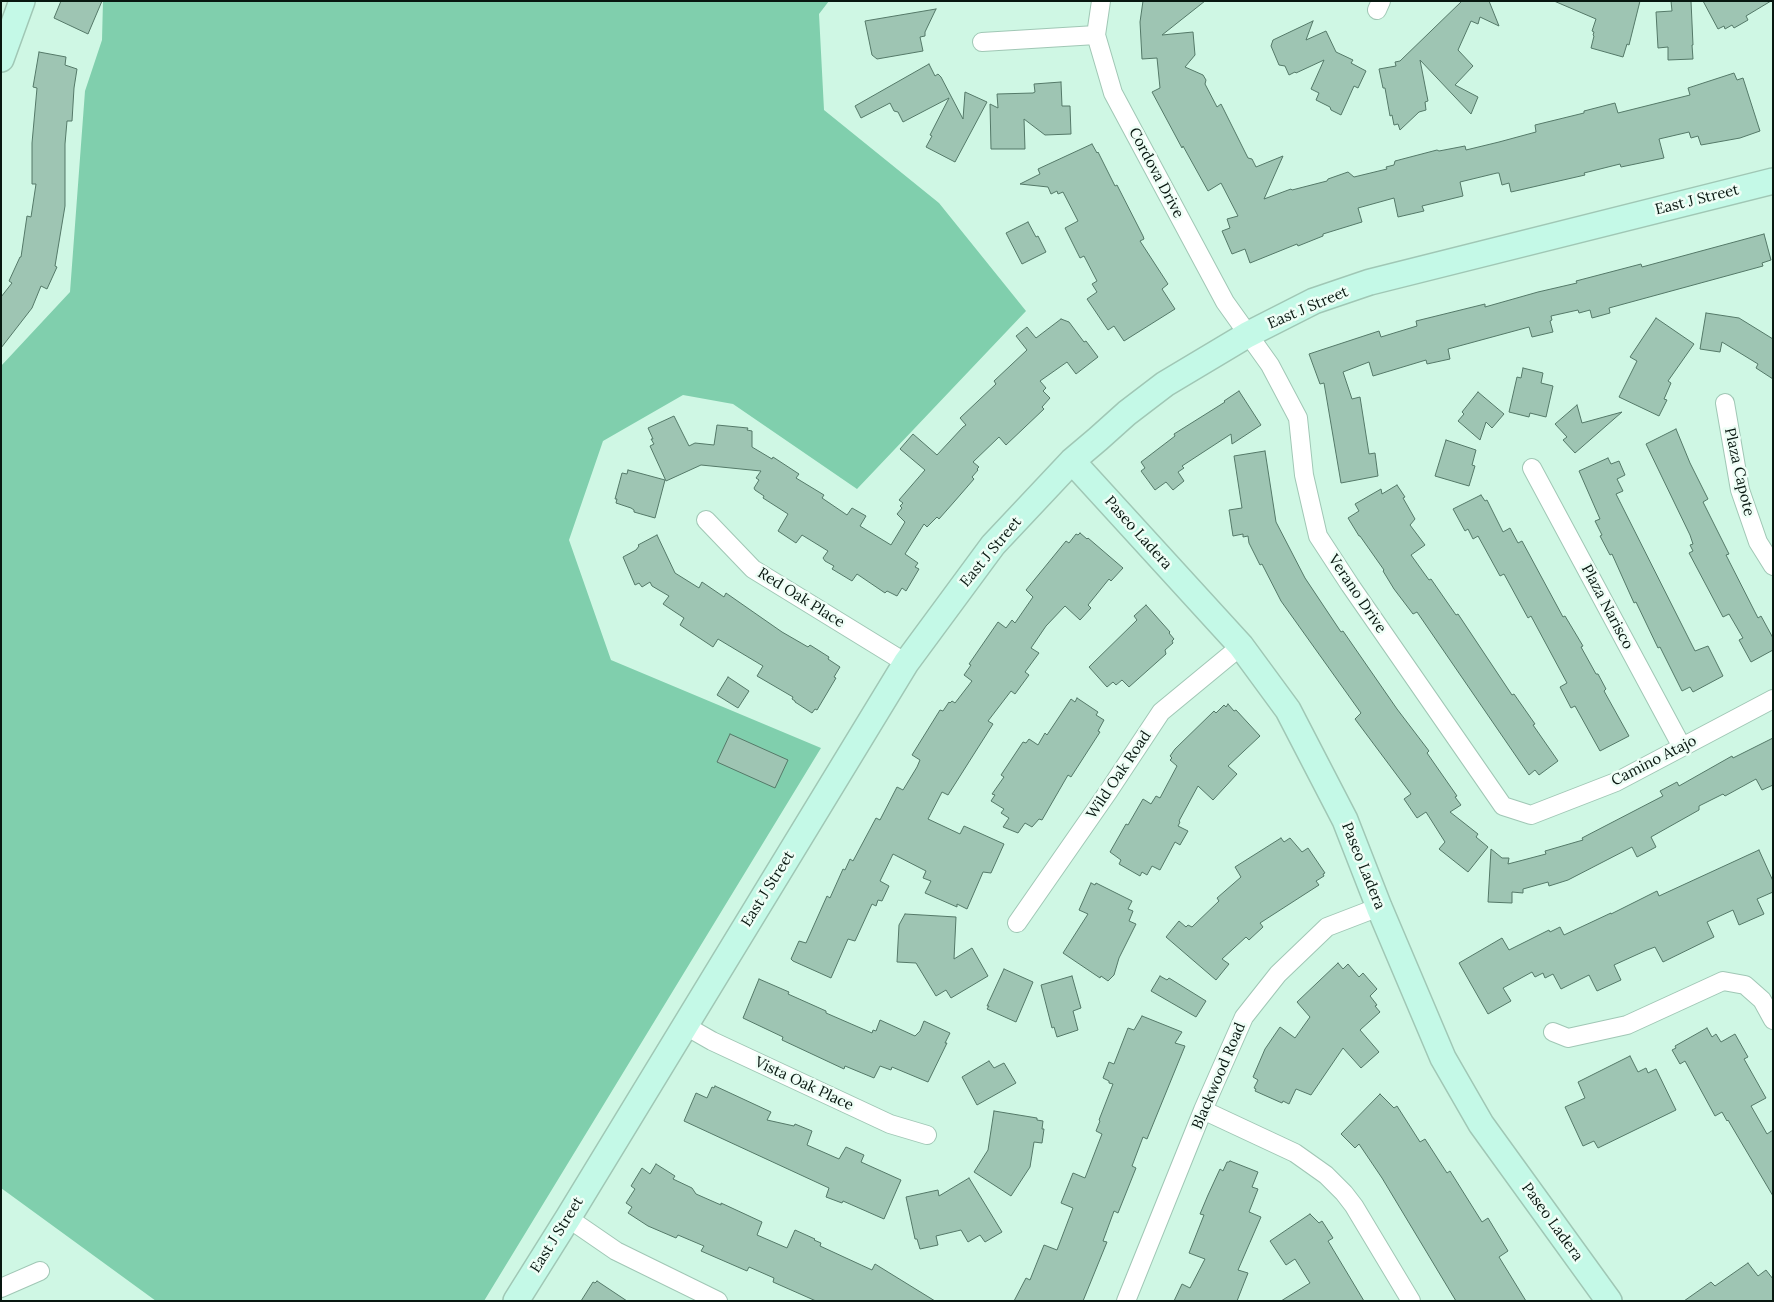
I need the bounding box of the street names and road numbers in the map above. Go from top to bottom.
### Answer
street label: Cordova Drive [1125,125,1187,221]
street label: East J Street [1653,181,1741,219]
street label: East J Street [1265,283,1351,333]
street label: Plaza Capote [1720,426,1758,518]
street label: Paseo Ladera [1100,493,1176,573]
street label: East J Street [957,513,1025,591]
street label: Verano Drive [1324,551,1390,637]
street label: Plaza Narisco [1577,561,1637,653]
street label: Red Oak Place [754,564,848,632]
street label: Wild Oak Road [1083,728,1155,822]
street label: Camino Atajo [1608,732,1700,790]
street label: Paseo Ladera [1337,820,1389,912]
street label: East J Street [738,848,798,930]
street label: Blackwood Road [1188,1020,1250,1132]
street label: Vista Oak Place [752,1053,856,1115]
street label: Paseo Ladera [1518,1179,1586,1265]
street label: East J Street [527,1194,587,1276]

